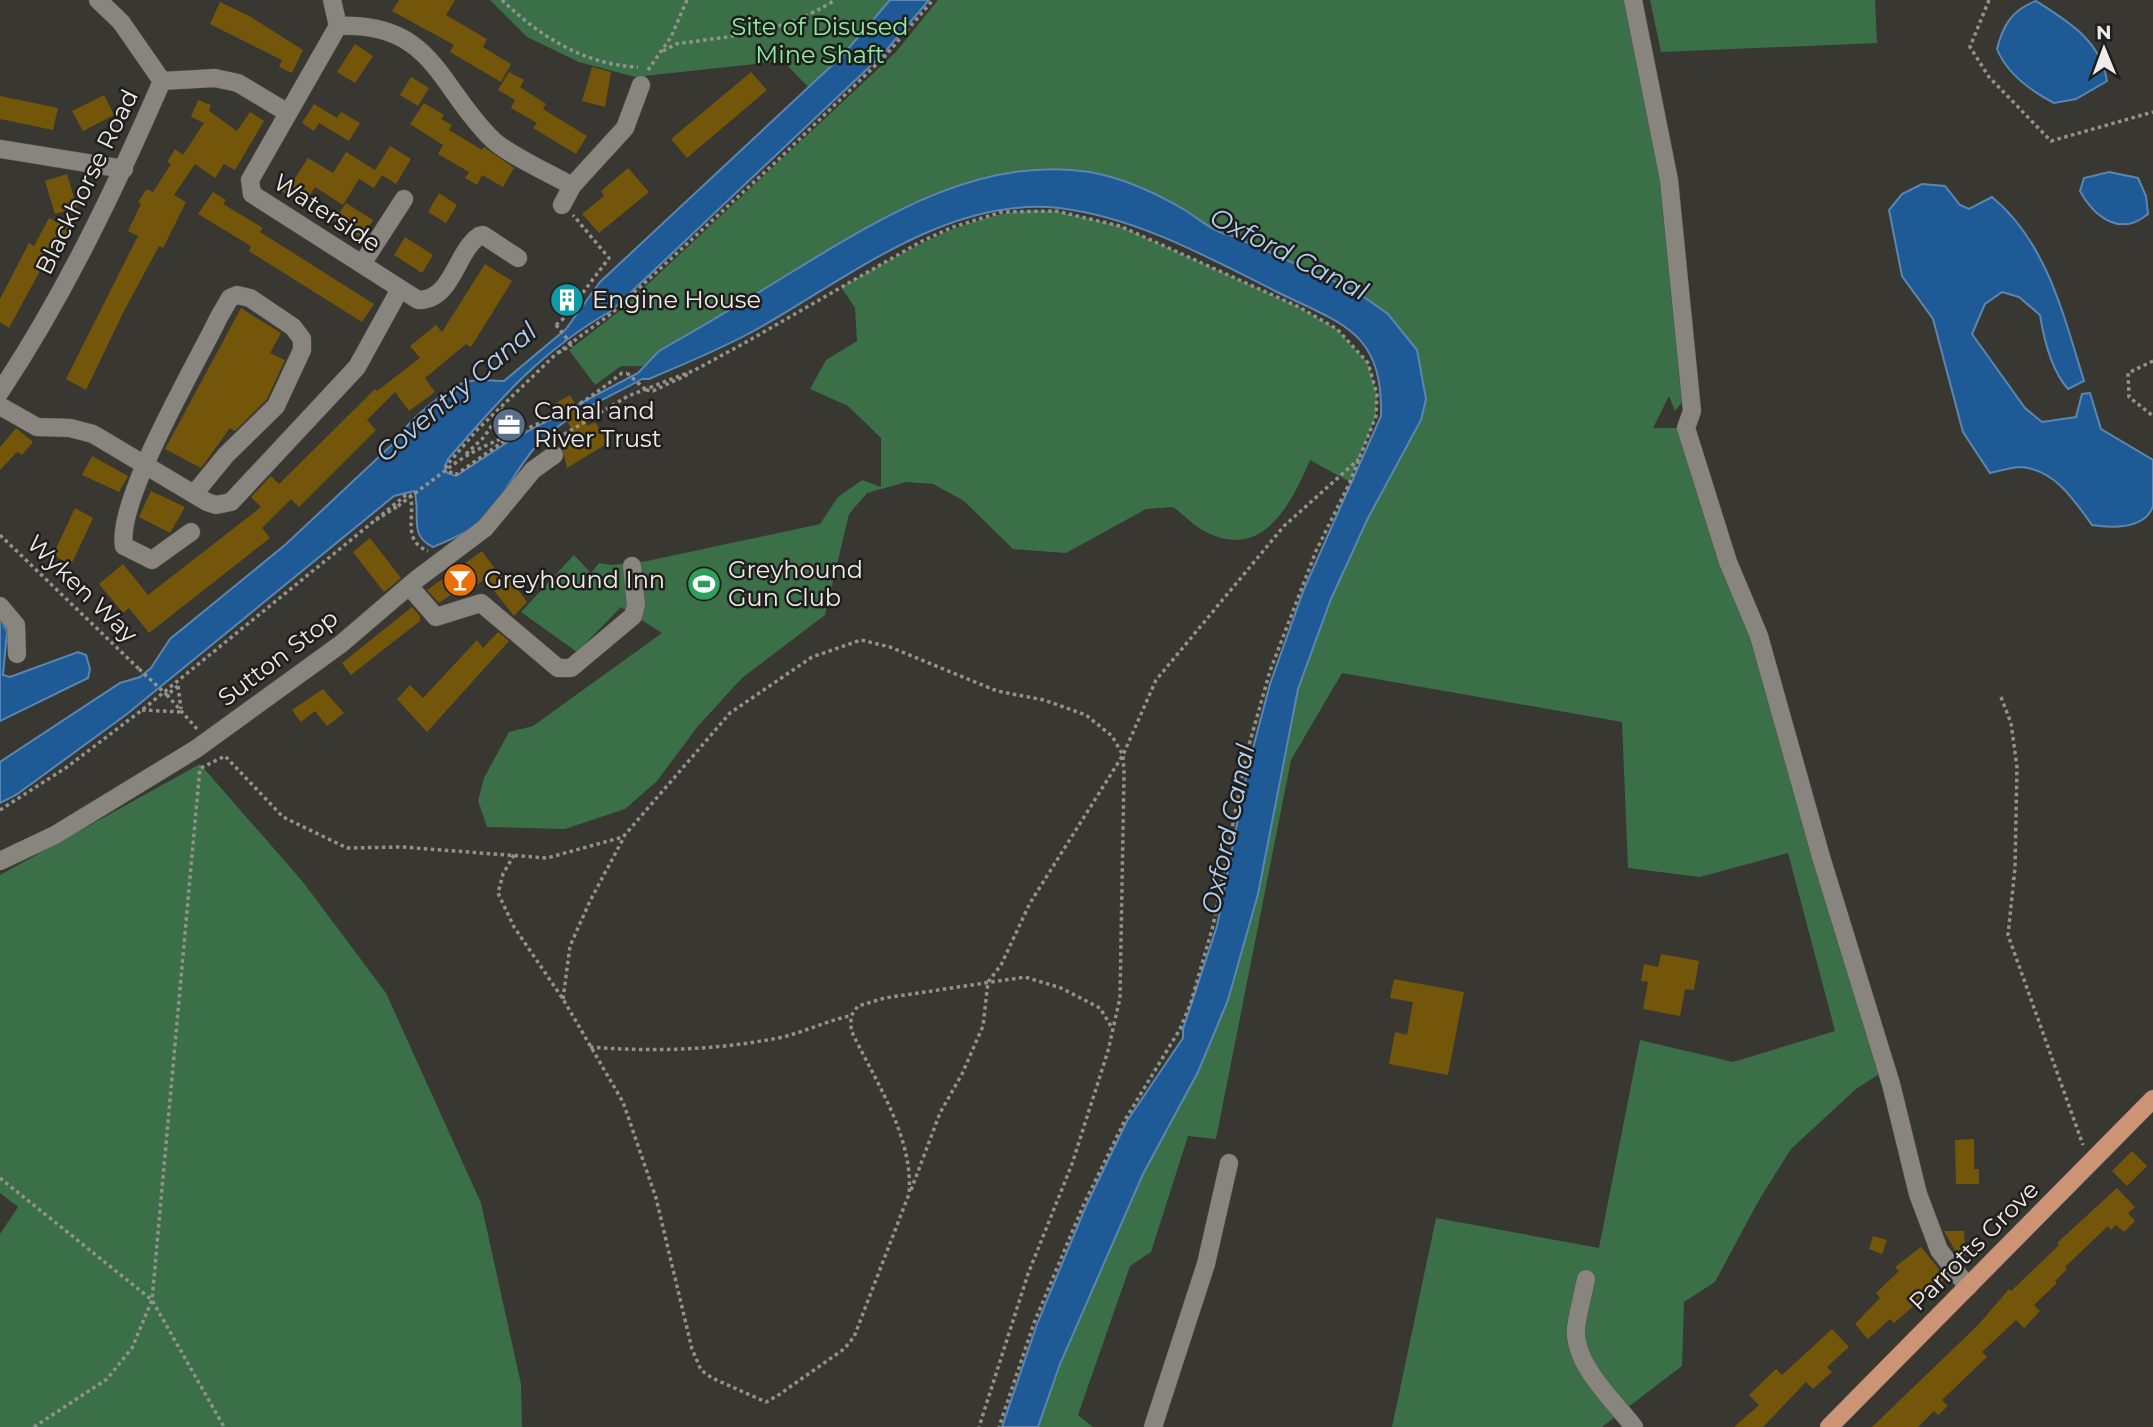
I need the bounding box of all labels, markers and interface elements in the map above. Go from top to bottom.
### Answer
park label: Site of Disused Mine Shaft [731,12,909,69]
north arrow [2069,14,2139,84]
text: N [2096,21,2112,44]
street label: Blackhorse Road [29,84,144,279]
street label: Waterside [268,167,386,258]
water label: Oxford Canal [1205,201,1373,307]
building icon: Engine House [548,281,586,319]
place label: Engine House [592,285,761,314]
water label: Coventry Canal [369,315,543,469]
place label: Canal and River Trust [534,396,662,453]
office icon: Canal and River Trust [490,406,528,444]
street label: Wyken Way [21,529,144,649]
place label: Greyhound Gun Club [728,555,863,612]
bar icon: Greyhound Inn [441,561,479,599]
place label: Greyhound Inn [484,565,665,594]
sports icon: Greyhound Gun Club [685,565,723,603]
street label: Sutton Stop [212,603,343,712]
water label: Oxford Canal [1194,741,1262,917]
street label: Parrotts Grove [1903,1175,2045,1317]

